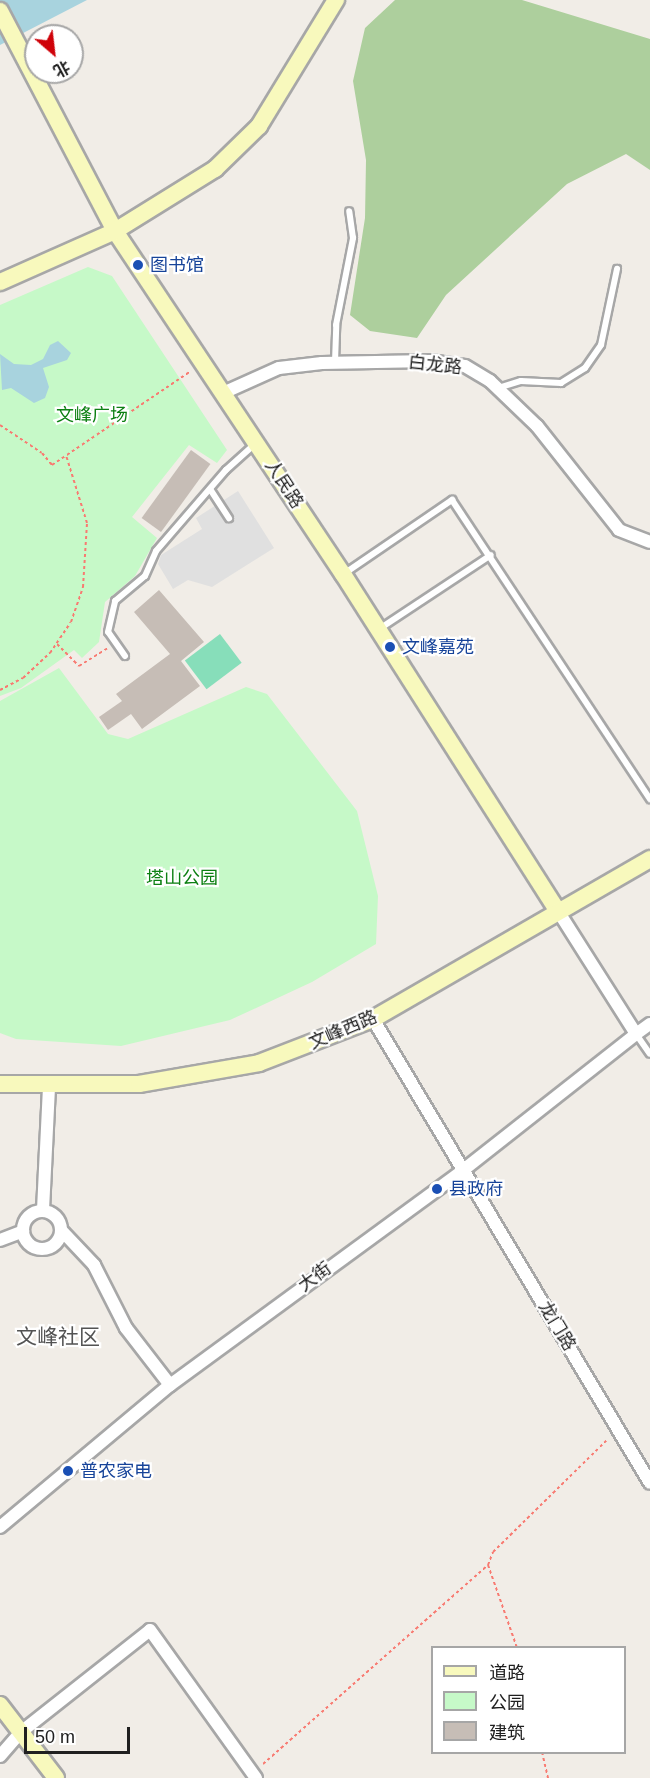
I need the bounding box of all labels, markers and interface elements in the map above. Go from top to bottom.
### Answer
north arrow [24,24,84,84]
text: 北 [51,57,73,80]
place label: 图书馆 [150,254,204,276]
marker: 图书馆 [131,258,145,272]
street label: 白龙路 [407,351,463,379]
park label: 文峰广场 [56,404,128,426]
street label: 人民路 [260,455,308,513]
place label: 文峰嘉苑 [402,636,474,658]
marker: 文峰嘉苑 [383,640,397,654]
park label: 塔山公园 [146,867,218,889]
street label: 文峰西路 [306,1006,380,1054]
place label: 县政府 [449,1178,503,1200]
marker: 县政府 [430,1182,444,1196]
street label: 大街 [294,1258,336,1296]
street label: 龙门路 [534,1297,580,1355]
district label: 文峰社区 [16,1324,100,1350]
place label: 普农家电 [80,1460,152,1482]
marker: 普农家电 [61,1464,75,1478]
legend [431,1646,626,1754]
text: 道路 [489,1663,525,1683]
text: 公园 [489,1693,525,1713]
scale bar [27,1715,134,1753]
text: 建筑 [489,1723,525,1743]
text: 50 m [35,1727,75,1747]

